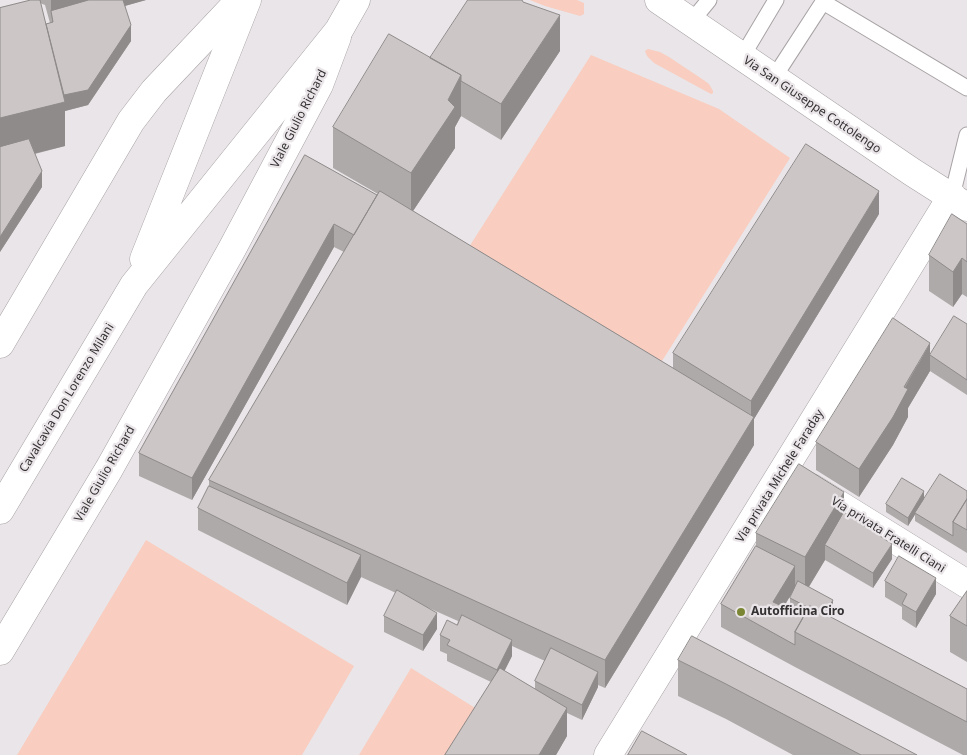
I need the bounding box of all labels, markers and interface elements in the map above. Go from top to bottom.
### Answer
street label: Via San Giuseppe Cottolengo [740,53,884,157]
street label: Viale Giulio Richard [268,67,330,171]
street label: Cavalcavia Don Lorenzo Milani [17,321,117,475]
street label: Via privata Michele Faraday [733,407,827,545]
street label: Viale Giulio Richard [72,423,138,525]
street label: Via privata Fratelli Ciani [828,494,948,576]
place label: Autofficina Ciro [751,605,844,619]
marker: Autofficina Ciro [735,606,747,618]

